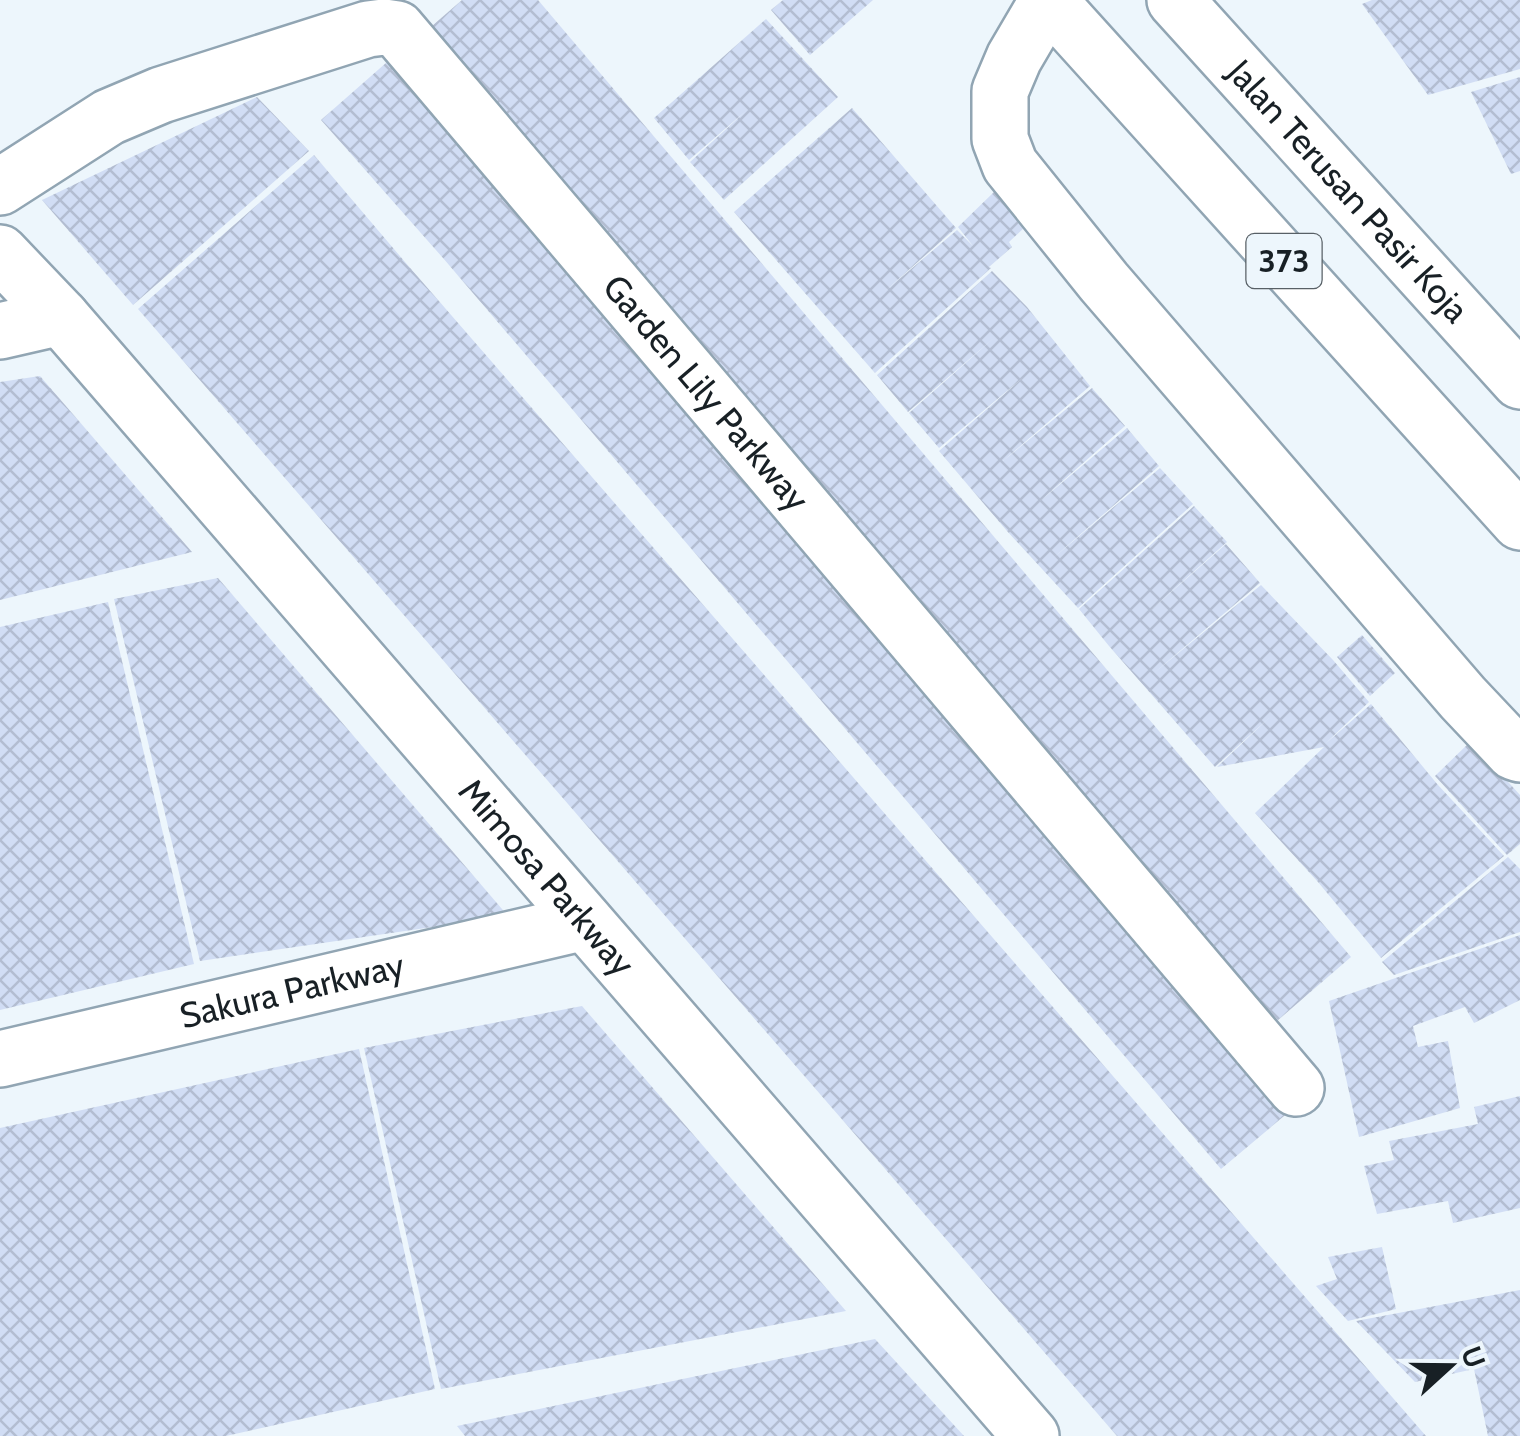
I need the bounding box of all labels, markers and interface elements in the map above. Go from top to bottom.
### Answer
street label: Jalan Terusan Pasir Koja [1218,50,1478,331]
road number: 373 [1246,234,1322,288]
street label: Garden Lily Parkway [594,266,819,520]
street label: Mimosa Parkway [450,770,644,985]
street label: Sakura Parkway [176,943,409,1037]
north arrow [1400,1316,1500,1416]
text: U [1454,1342,1493,1373]

